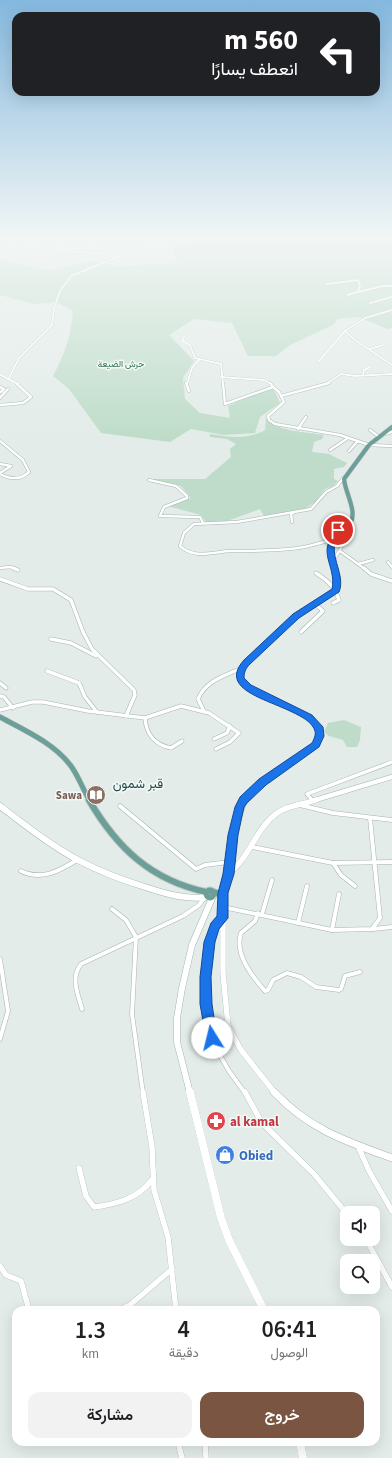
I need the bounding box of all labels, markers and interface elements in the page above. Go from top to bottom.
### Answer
text: 560 m [224,20,298,60]
icon: left [312,28,364,80]
text: انعطف يسارًا [211,57,298,82]
park label: حرش الضيعة [98,358,144,371]
pin [321,513,355,547]
icon: arrive [327,519,349,541]
district label: قبر شمون [113,775,163,793]
library icon: Sawa [85,784,107,806]
place label: Sawa [56,788,82,803]
position arrow [191,1017,233,1059]
pharmacy icon: al kamal [205,1110,227,1132]
place label: al kamal [230,1113,279,1131]
shop icon: Obied [214,1144,236,1166]
place label: Obied [239,1147,273,1165]
map controls [340,1206,380,1294]
button: sound [340,1206,380,1246]
button: search [340,1254,380,1294]
text: 4 [178,1312,190,1347]
text: 06:41 [261,1312,317,1347]
text: 1.3 [75,1313,106,1348]
text: دقيقة [169,1344,199,1362]
text: الوصول [271,1344,308,1362]
text: km [82,1345,99,1363]
button: مشاركة [28,1392,192,1438]
button: خروج [200,1392,364,1438]

